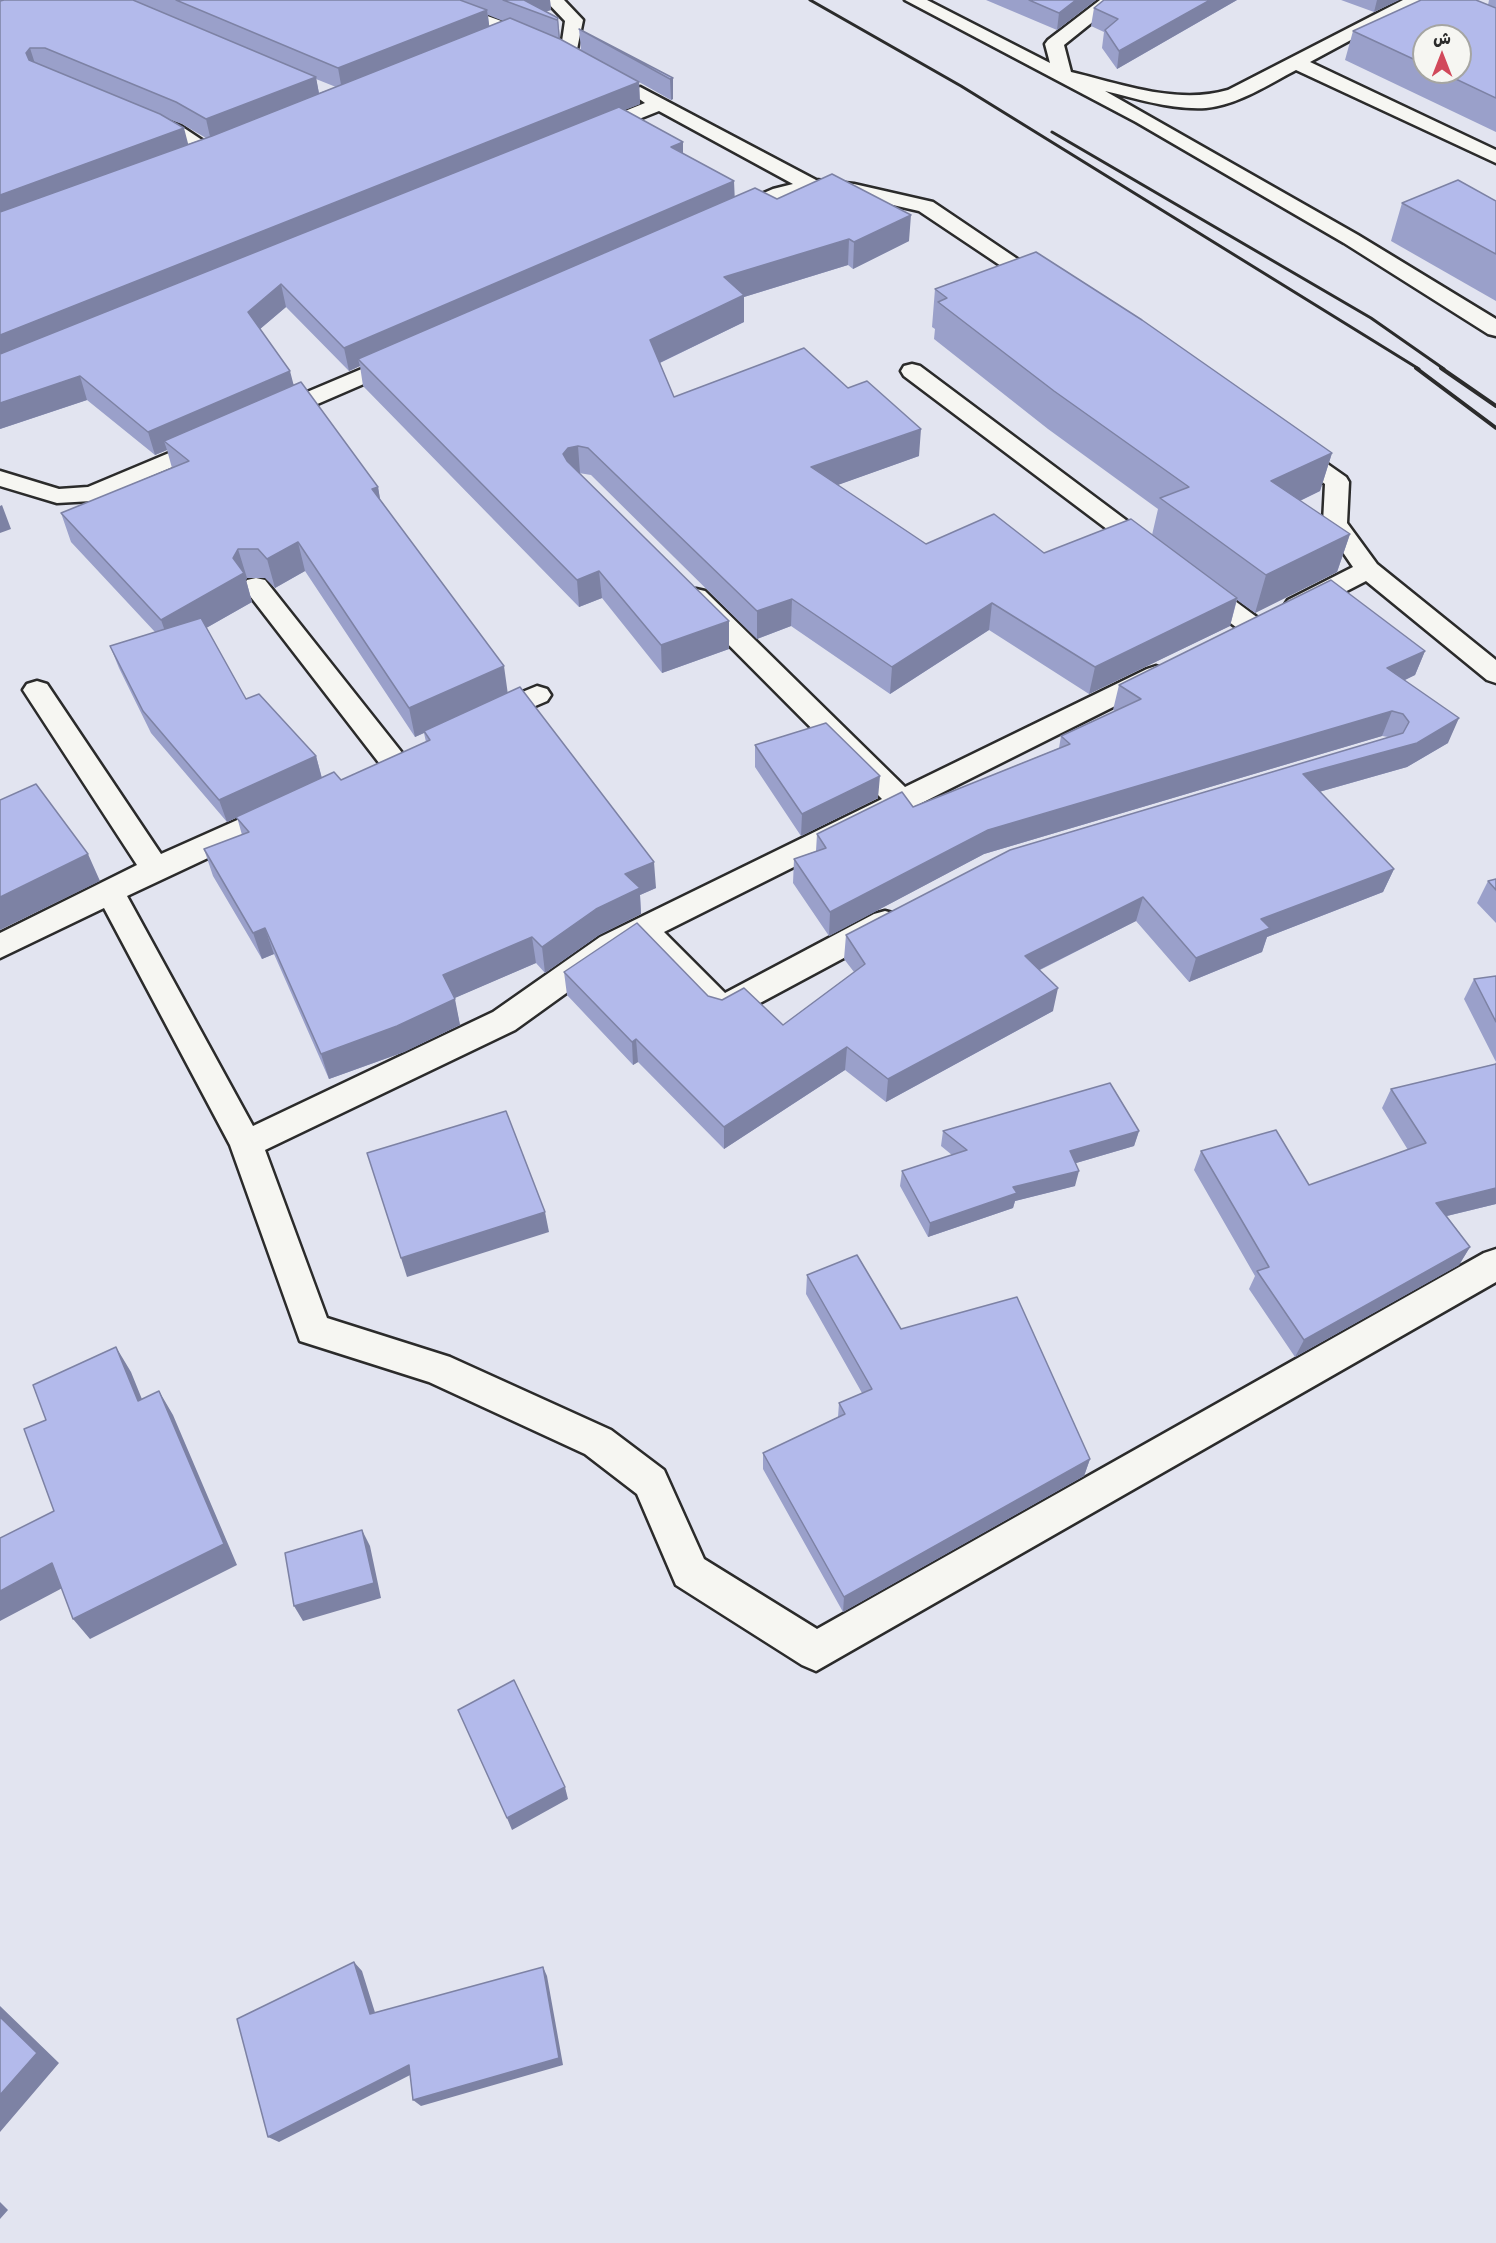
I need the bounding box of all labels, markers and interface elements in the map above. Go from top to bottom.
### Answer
north arrow [1412,24,1472,84]
text: ش [1433,27,1451,48]

